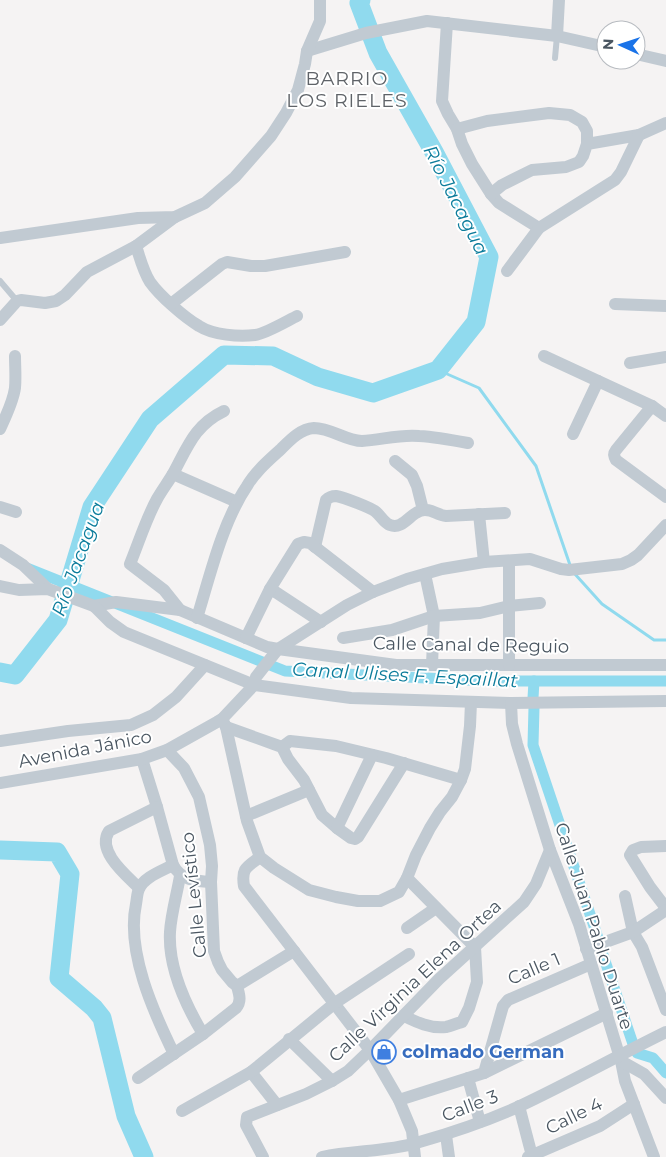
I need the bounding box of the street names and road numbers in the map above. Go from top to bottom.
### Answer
street label: Calle Canal de Reguio [373,632,569,658]
street label: Avenida Jánico [17,725,153,773]
street label: Calle Juan Pablo Duarte [550,820,638,1032]
street label: Calle Levístico [176,831,212,959]
street label: Calle Virginia Elena Ortea [324,895,506,1067]
street label: Calle 1 [504,948,564,990]
street label: Calle 3 [439,1085,501,1127]
street label: Calle 4 [542,1093,606,1139]

